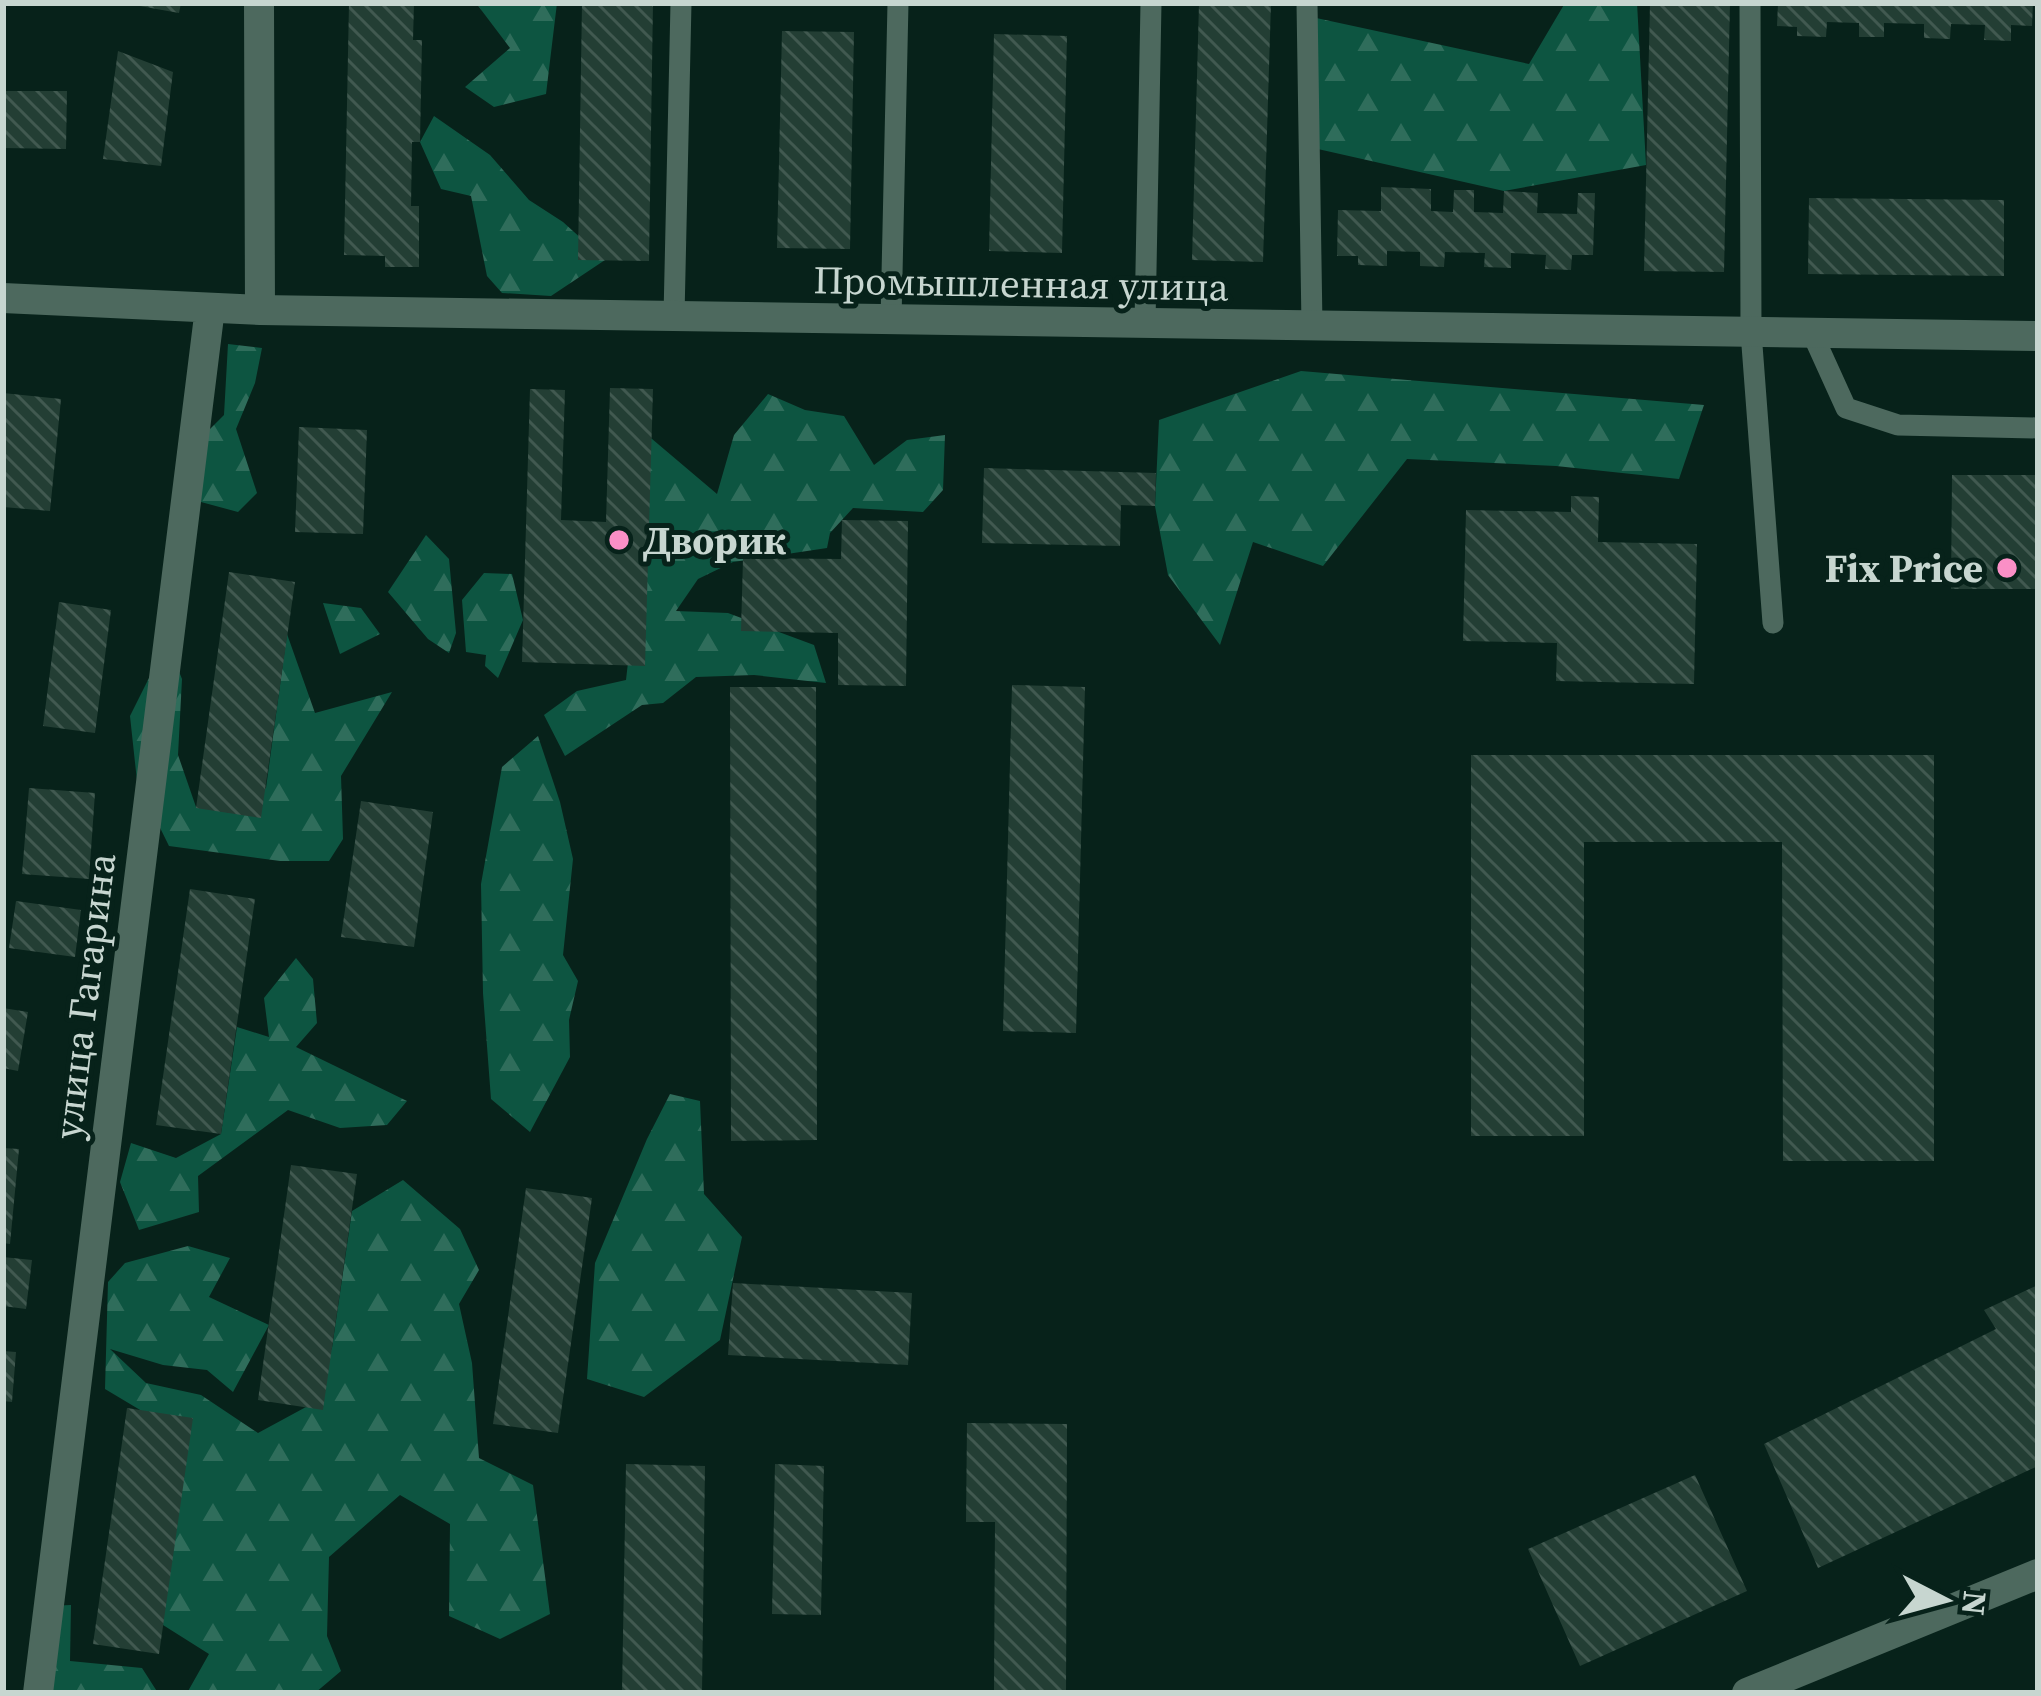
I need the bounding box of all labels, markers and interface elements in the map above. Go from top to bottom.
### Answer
street label: Промышленная улица [813,253,1229,314]
place label: Дворик [643,514,786,567]
marker: Дворик [606,527,632,553]
place label: Fix Price [1825,542,1983,595]
marker: Fix Price [1994,555,2020,581]
street label: улица Гагарина [41,850,128,1142]
north arrow [1885,1540,2005,1660]
text: N [1951,1589,1998,1617]

